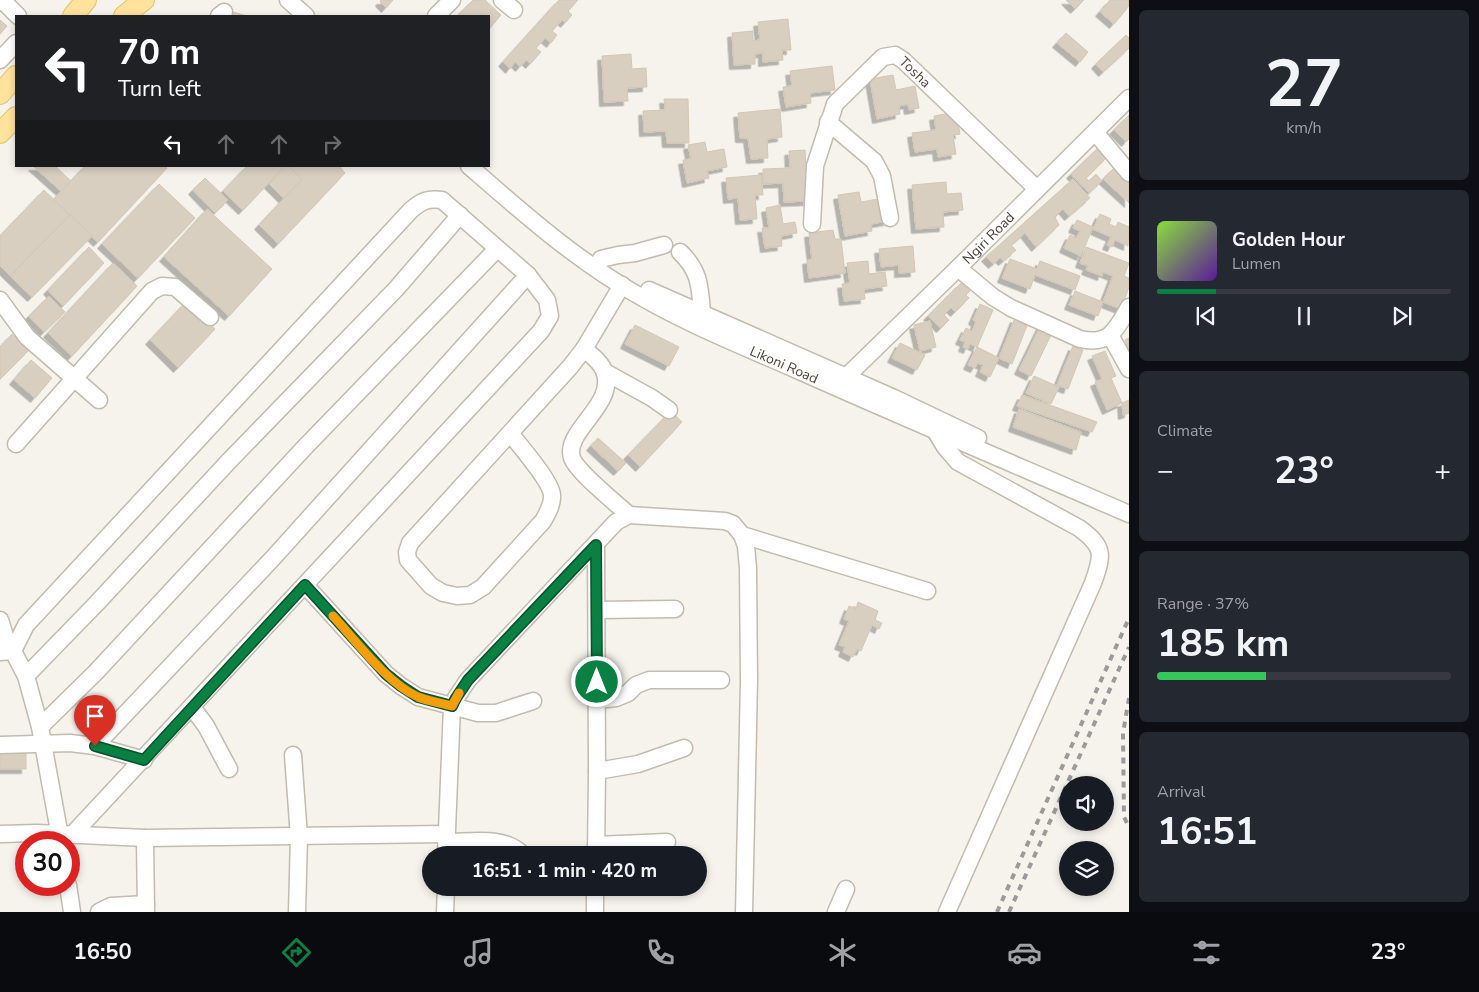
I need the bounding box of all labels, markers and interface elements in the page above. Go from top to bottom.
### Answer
text: 70 m [118,29,200,76]
icon: left [35,35,100,100]
text: 27 [1265,40,1343,129]
street label: Tosha [895,52,935,92]
text: Turn left [118,74,201,104]
text: km/h [1286,117,1322,139]
icon: left [159,130,187,158]
icon: ahead [212,130,240,158]
icon: ahead [265,130,293,158]
icon: right [318,130,346,158]
street label: Ngiri Road [958,208,1019,268]
text: Golden Hour [1232,227,1345,253]
text: Lumen [1232,253,1281,275]
icon: previous [1192,302,1220,330]
icon: pause [1290,302,1318,330]
icon: next [1388,302,1416,330]
street label: Likoni Road [747,341,821,388]
text: Climate [1157,420,1212,442]
text: 23° [1274,445,1334,496]
text: − [1157,452,1174,490]
text: + [1434,452,1451,490]
text: Range · 37% [1157,593,1249,615]
text: 185 km [1157,618,1289,669]
position arrow [570,655,622,707]
pin [74,695,116,746]
icon: arrive [81,702,109,730]
map controls [1059,776,1114,896]
button: sound [1059,776,1114,831]
text: Arrival [1157,781,1205,803]
text: 16:51 [1157,806,1258,857]
speed limit sign: 30 [15,831,80,896]
button: layers [1059,841,1114,896]
text: 16:51 · 1 min · 420 m [472,858,657,884]
icon: directions [279,935,314,970]
icon: music [461,935,496,970]
icon: phone [643,935,678,970]
icon: climate [825,935,860,970]
icon: car [1007,935,1042,970]
icon: filters [1189,935,1224,970]
text: 16:50 [73,937,132,967]
text: 23° [1371,937,1405,967]

